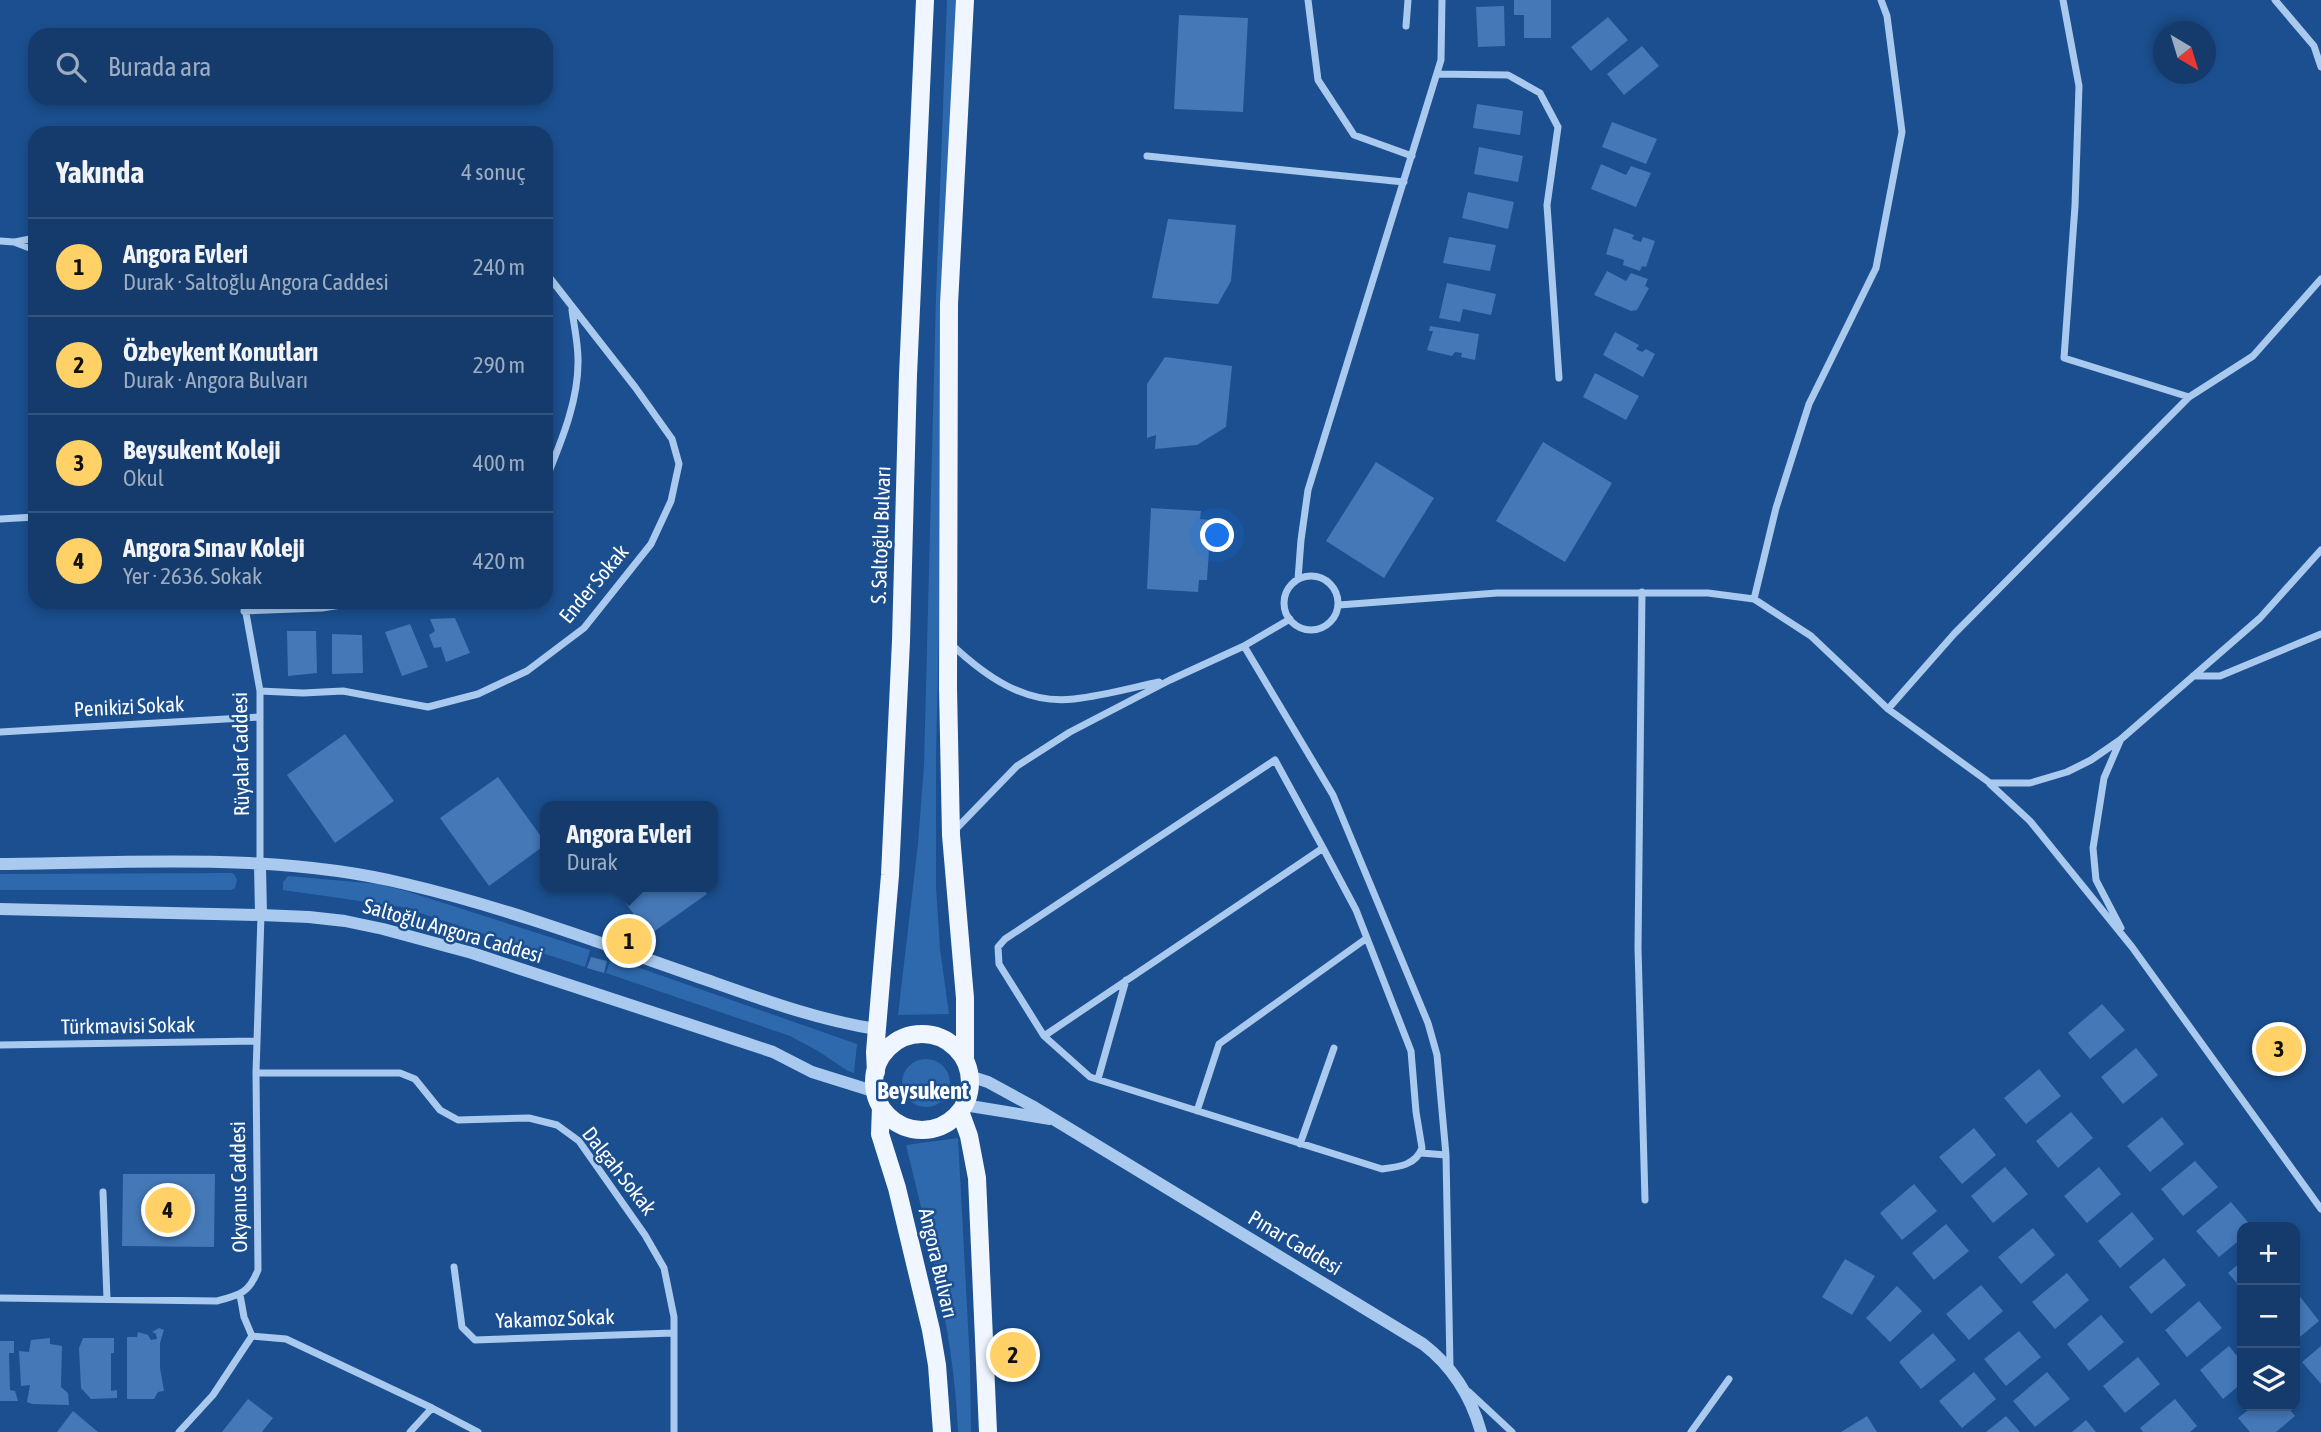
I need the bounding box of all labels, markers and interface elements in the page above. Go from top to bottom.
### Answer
north arrow [2153,21,2216,84]
search box [28,28,553,105]
icon: search [52,48,90,86]
text: Burada ara [108,52,211,82]
text: Yakında [56,155,144,189]
text: 4 sonuç [461,159,525,185]
text: Angora Evleri [123,239,248,269]
text: 1 [74,254,84,280]
text: 240 m [473,254,525,280]
text: Durak · Saltoğlu Angora Caddesi [123,269,389,295]
text: Özbeykent Konutları [123,337,318,367]
text: 2 [74,352,84,378]
text: 290 m [473,352,525,378]
text: Durak · Angora Bulvarı [123,367,308,393]
text: Beysukent Koleji [123,435,281,465]
text: 3 [74,450,84,476]
text: 400 m [473,450,525,476]
text: Okul [123,465,164,491]
street label: S. Saltoğlu Bulvarı [866,466,894,604]
your location [1200,518,1234,552]
text: Angora Sınav Koleji [123,533,305,563]
street label: Ender Sokak [554,539,633,627]
text: 4 [74,548,84,574]
text: 420 m [473,548,525,574]
text: Yer · 2636. Sokak [123,563,262,589]
street label: Penikizi Sokak [73,691,185,721]
street label: Rüyalar Caddesi [227,692,253,816]
popup [540,801,718,892]
text: Angora Evleri [567,819,691,849]
text: Durak [567,849,618,875]
street label: Saltoğlu Angora Caddesi [361,893,546,967]
pin: 1 [606,915,652,967]
street label: Türkmavisi Sokak [61,1012,195,1038]
pin: 3 [2256,1023,2302,1075]
district label: Beysukent [877,1077,969,1104]
street label: Okyanus Caddesi [225,1121,251,1253]
street label: Dalgah Sokak [578,1122,662,1219]
pin: 4 [145,1184,191,1236]
street label: Angora Bulvarı [915,1205,963,1320]
street label: Pınar Caddesi [1244,1205,1347,1279]
map controls [2237,1222,2300,1411]
button: + [2237,1222,2300,1285]
button: − [2237,1285,2300,1348]
street label: Yakamoz Sokak [495,1304,615,1332]
pin: 2 [990,1329,1036,1381]
button: layers [2237,1348,2300,1411]

